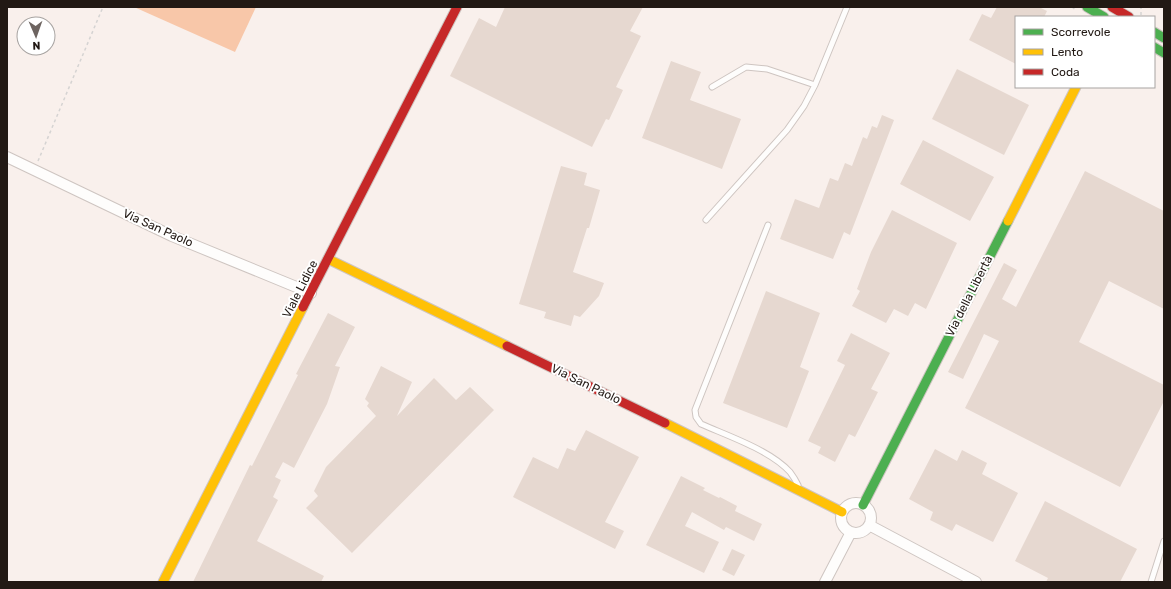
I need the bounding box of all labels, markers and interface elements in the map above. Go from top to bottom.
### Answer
north arrow [16,16,56,56]
legend [1015,16,1155,88]
text: Scorrevole [1051,25,1111,39]
text: N [32,39,41,52]
text: Lento [1051,45,1083,59]
text: Coda [1051,65,1080,79]
street label: Via San Paolo [121,206,195,250]
street label: Via della Libertà [943,253,995,339]
street label: Viale Lidice [279,258,321,320]
street label: Via San Paolo [549,361,623,407]

